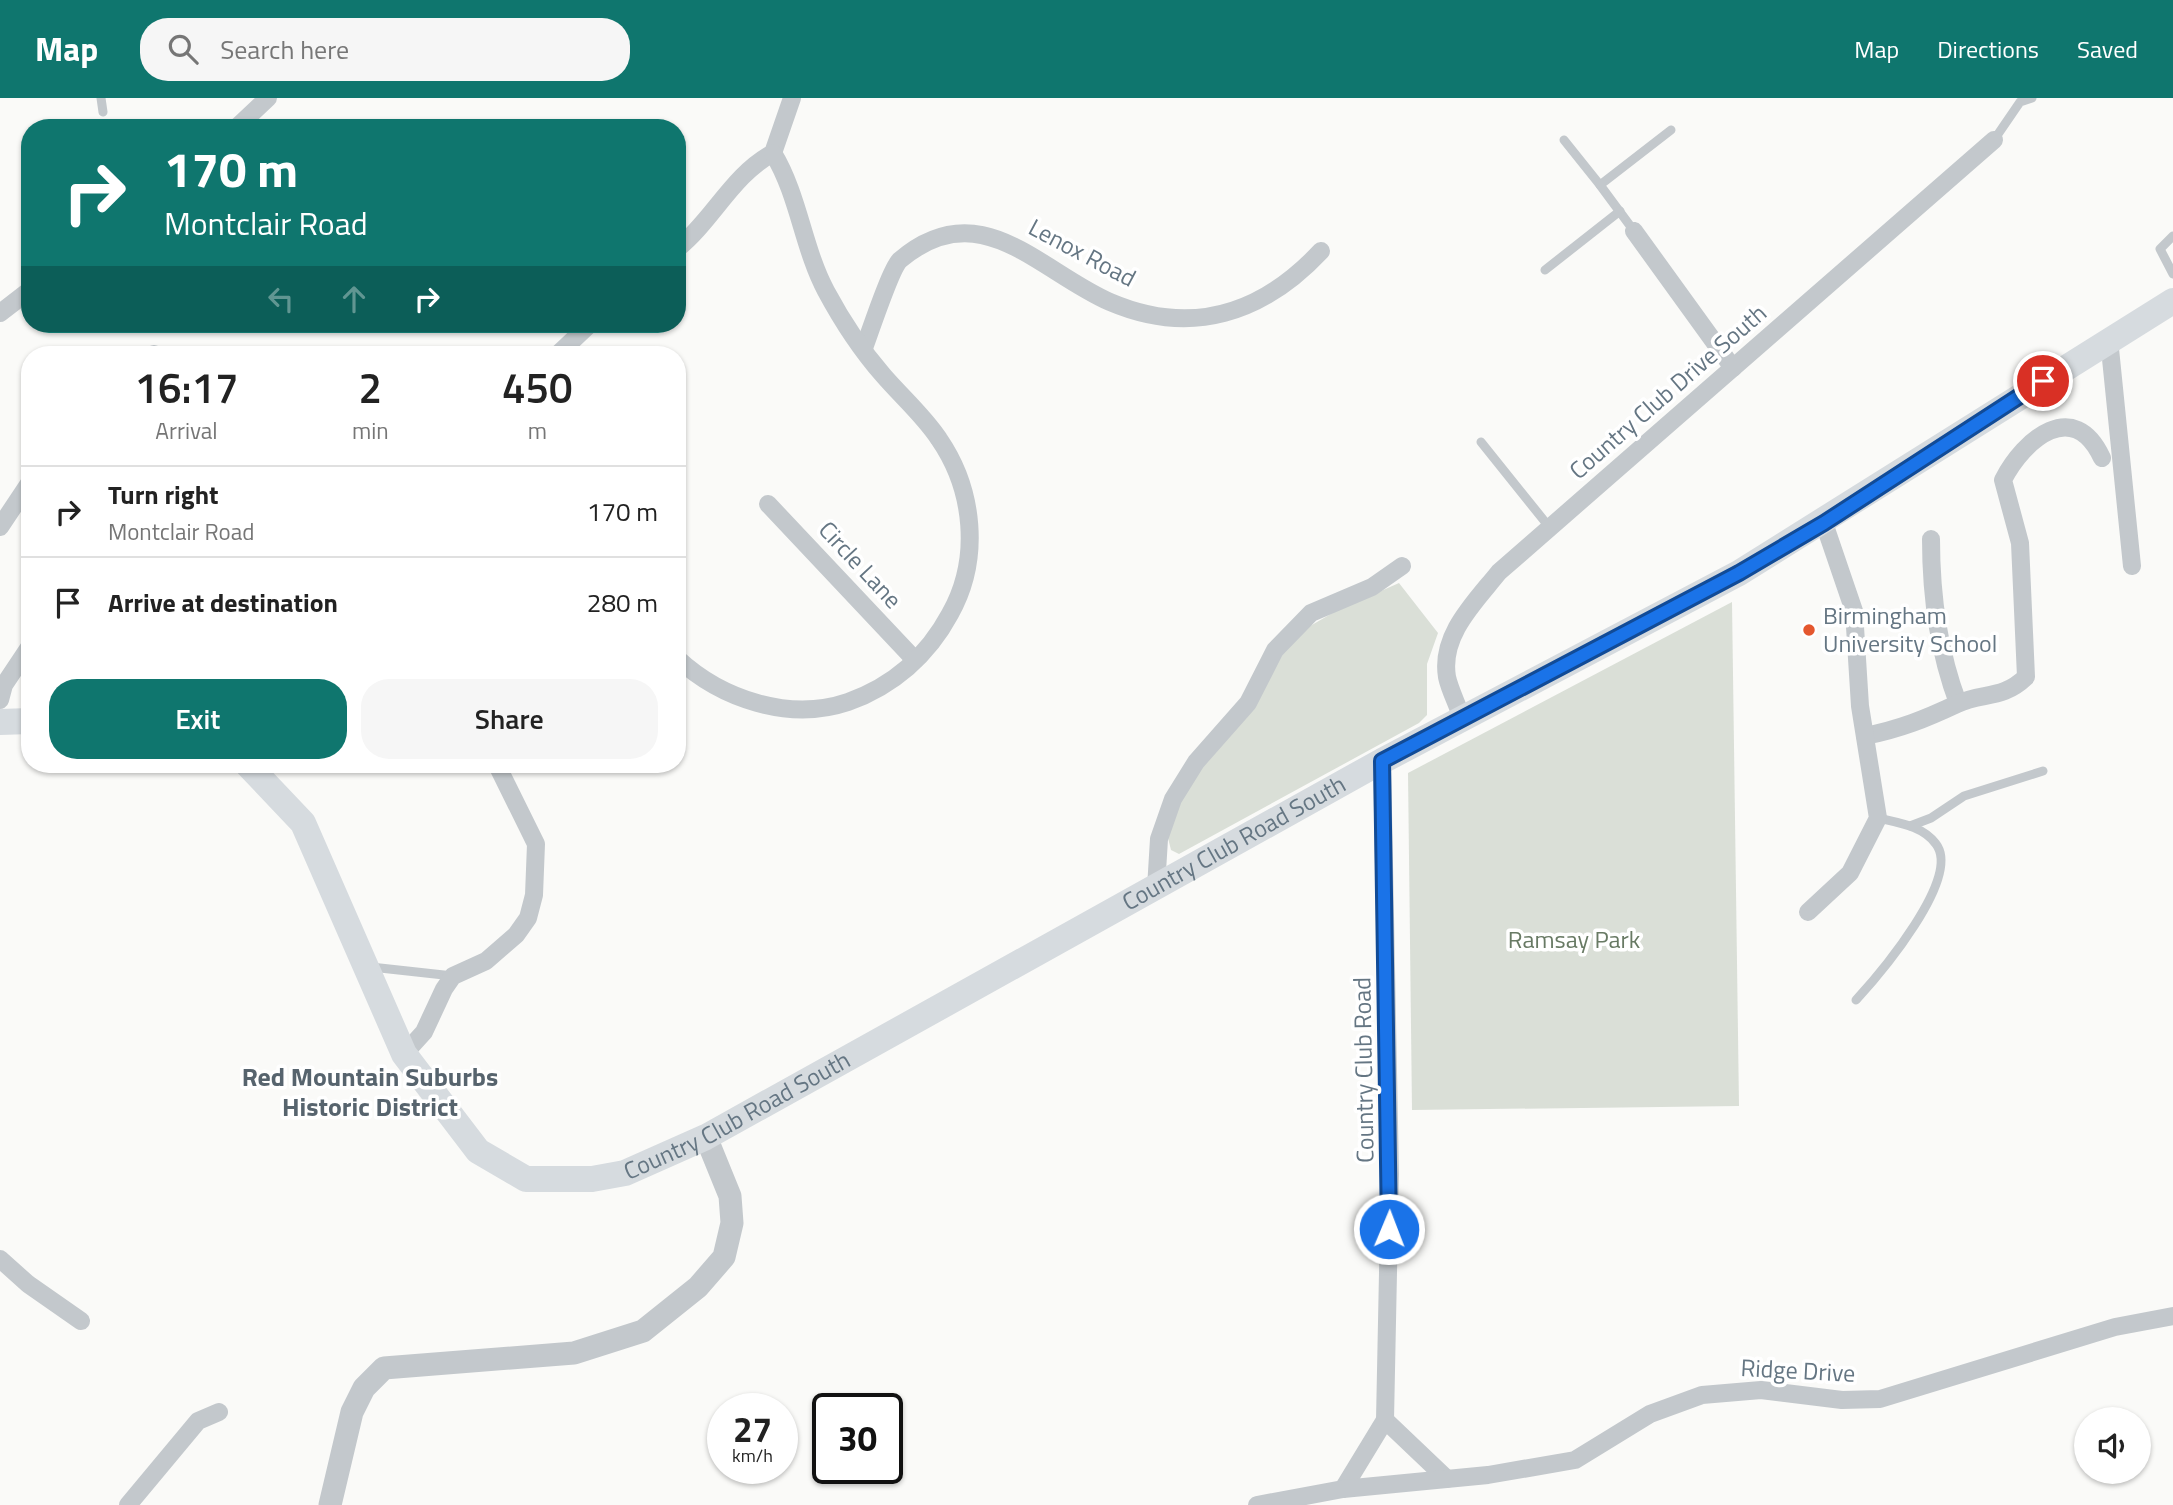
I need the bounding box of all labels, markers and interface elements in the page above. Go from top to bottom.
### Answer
search box [140,18,630,81]
text: Map [35,24,98,74]
icon: search [164,30,202,68]
text: Search here [220,30,349,69]
text: Map [1854,31,1899,67]
text: Directions [1937,31,2039,67]
text: Saved [2077,31,2138,67]
text: 170 m [164,131,298,206]
icon: right [49,147,140,238]
text: Montclair Road [164,199,368,247]
street label: Lenox Road [1022,209,1143,295]
icon: left [262,280,300,318]
icon: ahead [335,280,373,318]
icon: right [408,280,446,318]
street label: Country Club Drive South [1561,295,1774,487]
pin [2013,351,2073,411]
text: 16:17 [134,355,239,419]
text: 2 [359,355,382,419]
text: 450 [502,355,573,419]
icon: arrive [2024,362,2062,400]
text: Arrival [155,413,218,448]
text: min [352,413,389,448]
text: m [528,413,547,448]
text: Turn right [108,475,219,514]
text: 170 m [587,492,658,531]
icon: right [49,493,87,531]
street label: Circle Lane [811,512,911,616]
text: Montclair Road [108,514,254,549]
text: Arrive at destination [108,583,338,622]
text: 280 m [587,583,658,622]
icon: arrive [49,584,87,622]
place label: Birmingham University School [1823,597,1997,661]
marker: Birmingham University School [1801,622,1817,638]
button: Exit [49,679,347,759]
button: Share [361,679,658,759]
street label: Country Club Road South [1115,766,1352,919]
park label: Ramsay Park [1508,921,1641,957]
street label: Country Club Road [1343,977,1383,1163]
street label: Country Club Road South [618,1041,856,1188]
district label: Red Mountain Suburbs Historic District [242,1057,498,1126]
position arrow [1352,1192,1426,1266]
street label: Ridge Drive [1740,1349,1856,1391]
speed limit sign: 30 [812,1393,903,1484]
text: 27 [733,1402,772,1456]
map controls [2074,1407,2151,1484]
button: sound [2074,1407,2151,1484]
text: km/h [732,1442,773,1469]

